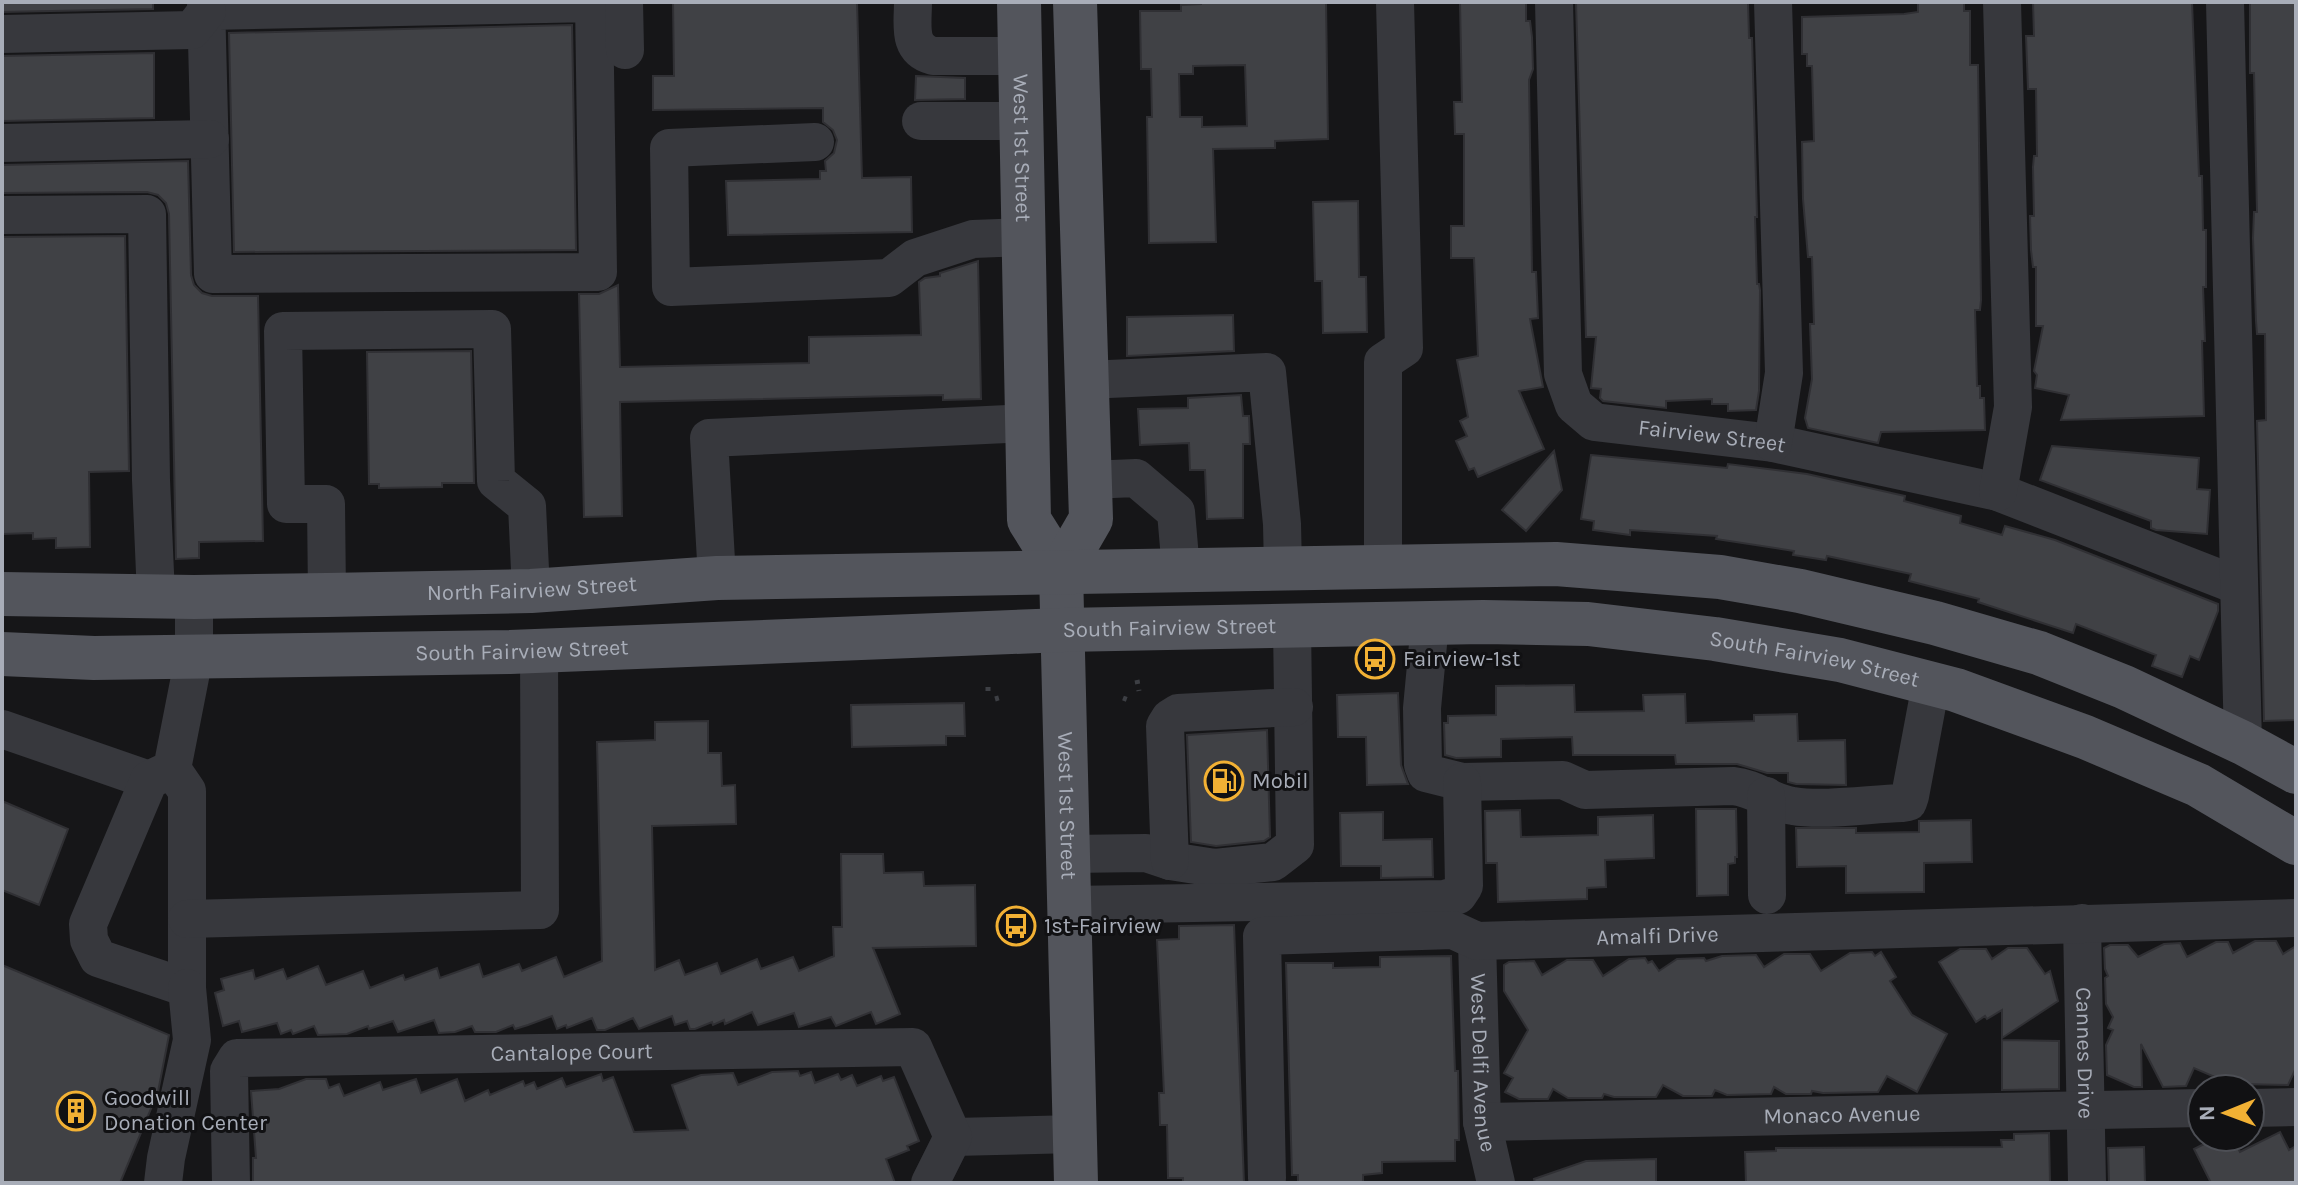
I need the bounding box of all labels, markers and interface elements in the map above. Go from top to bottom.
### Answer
street label: West 1st Street [1007,74,1036,222]
street label: Fairview Street [1637,414,1788,458]
street label: North Fairview Street [427,571,638,606]
street label: South Fairview Street [1062,613,1276,643]
street label: South Fairview Street [1708,625,1922,693]
street label: South Fairview Street [415,634,629,666]
bus stop icon: Fairview-1st [1354,638,1396,680]
place label: Fairview-1st [1403,646,1520,672]
street label: West 1st Street [1052,731,1082,880]
fuel station icon: Mobil [1203,760,1245,802]
place label: Mobil [1252,768,1308,794]
bus stop icon: 1st-Fairview [995,905,1037,947]
place label: 1st-Fairview [1044,913,1161,939]
street label: Amalfi Drive [1596,921,1719,951]
street label: West Delfi Avenue [1465,973,1501,1155]
street label: Cannes Drive [2070,987,2099,1119]
street label: Cantalope Court [490,1038,653,1067]
north arrow [2186,1073,2266,1153]
place label: Goodwill Donation Center [104,1085,267,1136]
building icon: Goodwill Donation Center [55,1090,97,1132]
street label: Monaco Avenue [1763,1100,1921,1130]
text: N [2194,1105,2220,1121]

